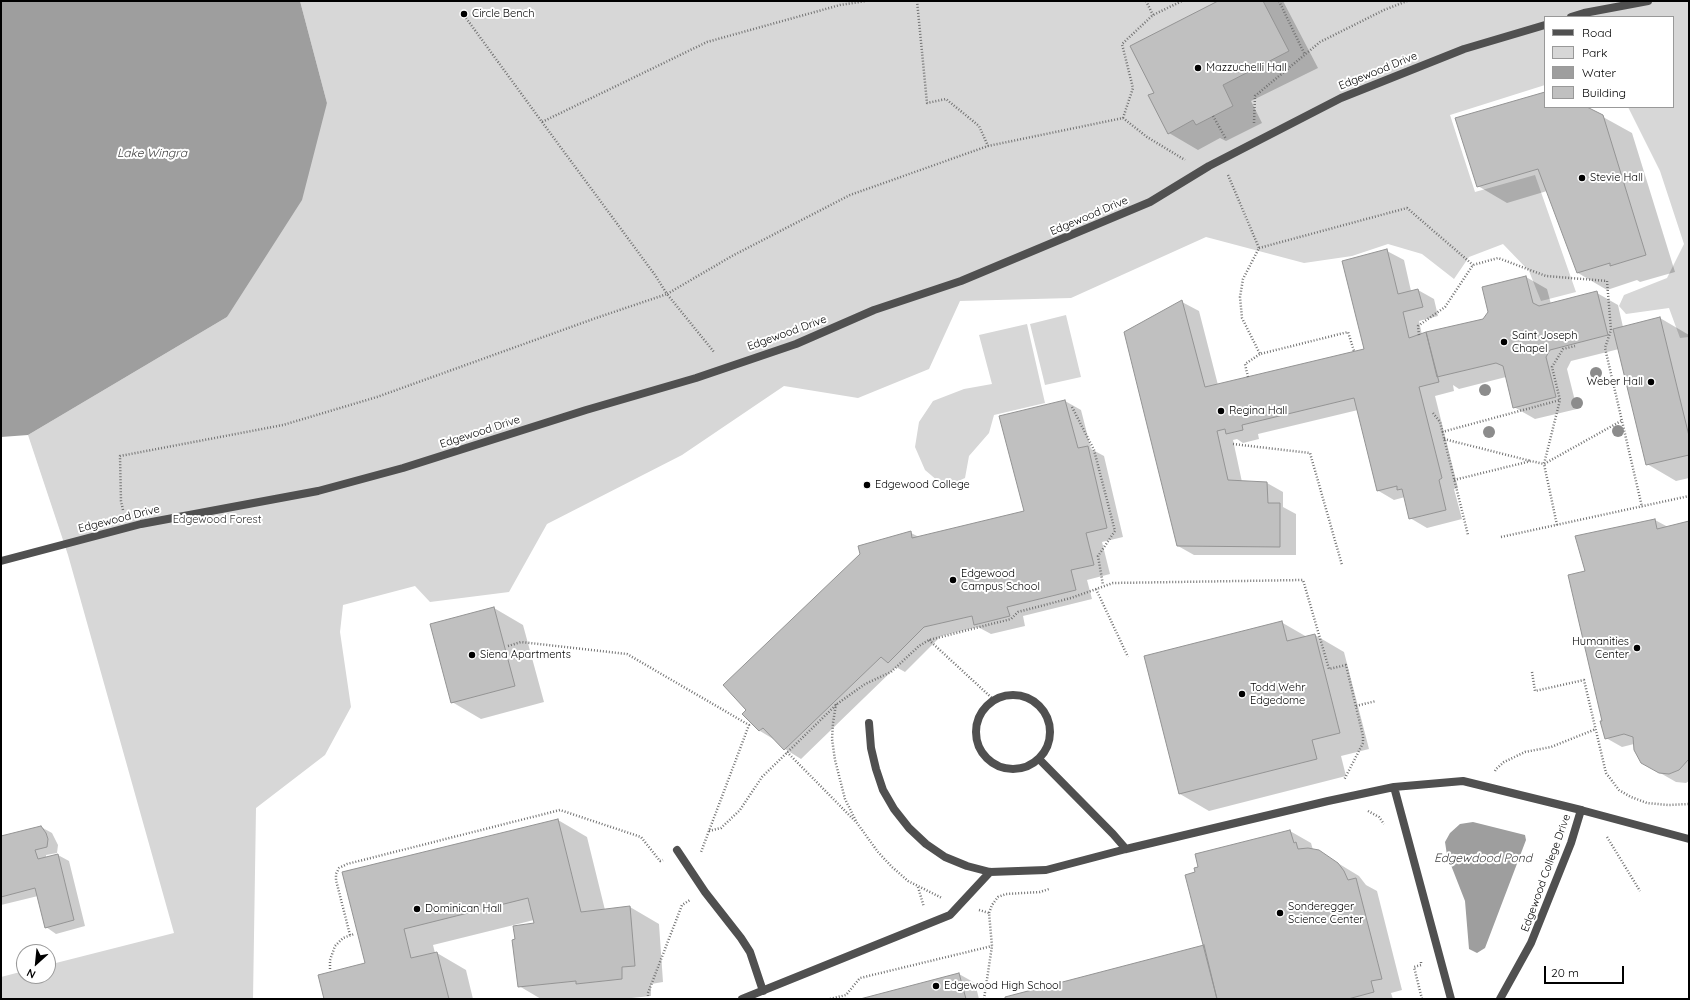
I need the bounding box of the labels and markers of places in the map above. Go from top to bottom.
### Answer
place label: Circle Bench [472,7,535,21]
marker: Circle Bench [459,9,469,19]
place label: Mazzuchelli Hall [1206,61,1287,75]
marker: Mazzuchelli Hall [1193,63,1203,73]
place label: Stevie Hall [1590,171,1643,185]
marker: Stevie Hall [1577,173,1587,183]
place label: Saint Joseph Chapel [1512,329,1578,355]
marker: Saint Joseph Chapel [1499,337,1509,347]
place label: Weber Hall [1587,375,1643,389]
marker: Weber Hall [1646,377,1656,387]
place label: Regina Hall [1229,404,1287,418]
marker: Regina Hall [1216,406,1226,416]
place label: Edgewood College [875,478,970,492]
marker: Edgewood College [862,480,872,490]
place label: Edgewood Campus School [961,567,1040,593]
marker: Edgewood Campus School [948,575,958,585]
place label: Humanities Center [1572,635,1629,661]
marker: Humanities Center [1632,643,1642,653]
place label: Siena Apartments [480,648,571,662]
marker: Siena Apartments [467,650,477,660]
place label: Todd Wehr Edgedome [1250,681,1305,707]
marker: Todd Wehr Edgedome [1237,689,1247,699]
place label: Sonderegger Science Center [1288,900,1364,926]
place label: Dominican Hall [425,902,502,916]
marker: Dominican Hall [412,904,422,914]
marker: Sonderegger Science Center [1275,908,1285,918]
place label: Edgewood High School [944,979,1061,993]
marker: Edgewood High School [931,981,941,991]

